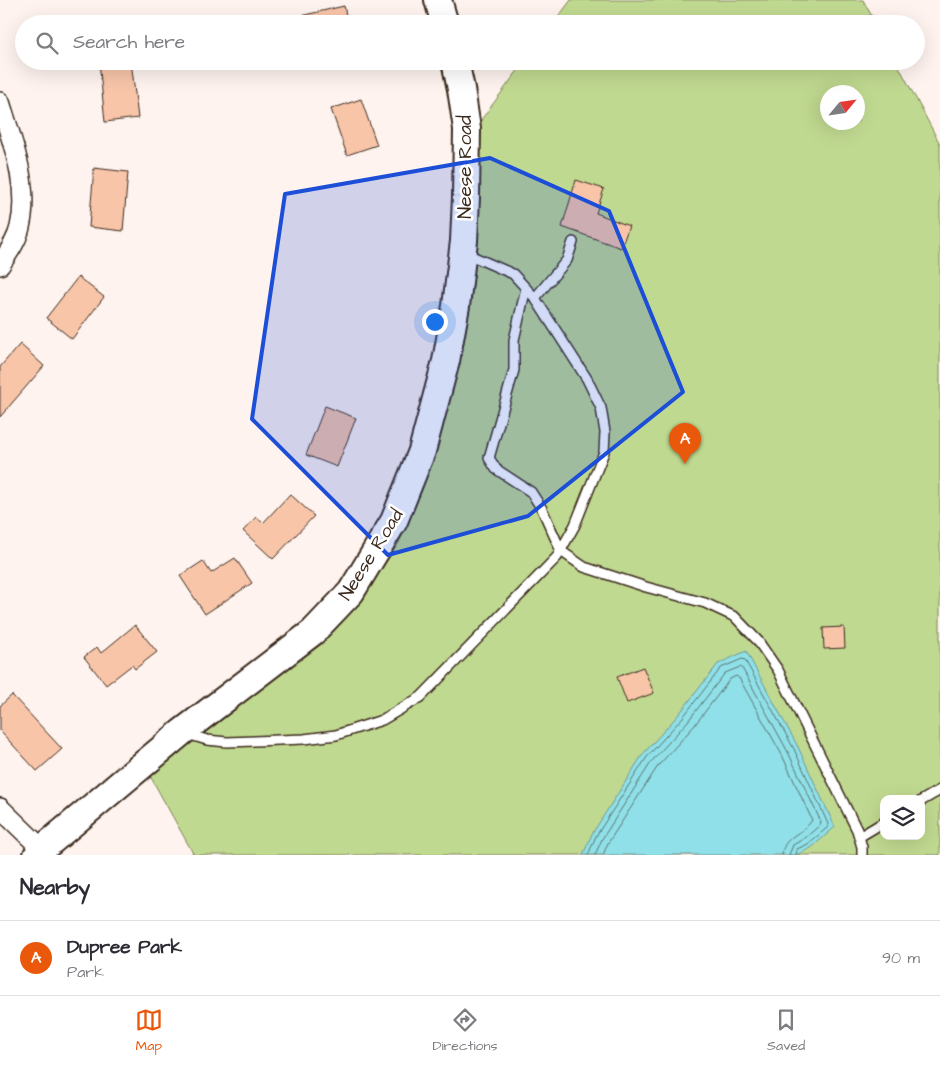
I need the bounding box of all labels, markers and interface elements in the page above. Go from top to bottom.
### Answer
search box [15,15,925,70]
icon: search [33,29,61,57]
text: Search here [73,29,185,56]
north arrow [820,85,865,130]
street label: Neese Road [452,115,479,219]
your location [422,309,448,335]
pin: A [669,423,701,464]
street label: Neese Road [332,504,410,606]
map controls [880,795,925,840]
button: layers [880,795,925,840]
text: Nearby [20,873,90,902]
text: Dupree Park [67,934,182,961]
text: A [31,947,41,969]
text: 90 m [882,947,920,969]
text: Park [67,961,104,983]
tab: Map [135,1006,163,1056]
tab: Directions [432,1006,497,1056]
tab: Saved [767,1006,805,1056]

